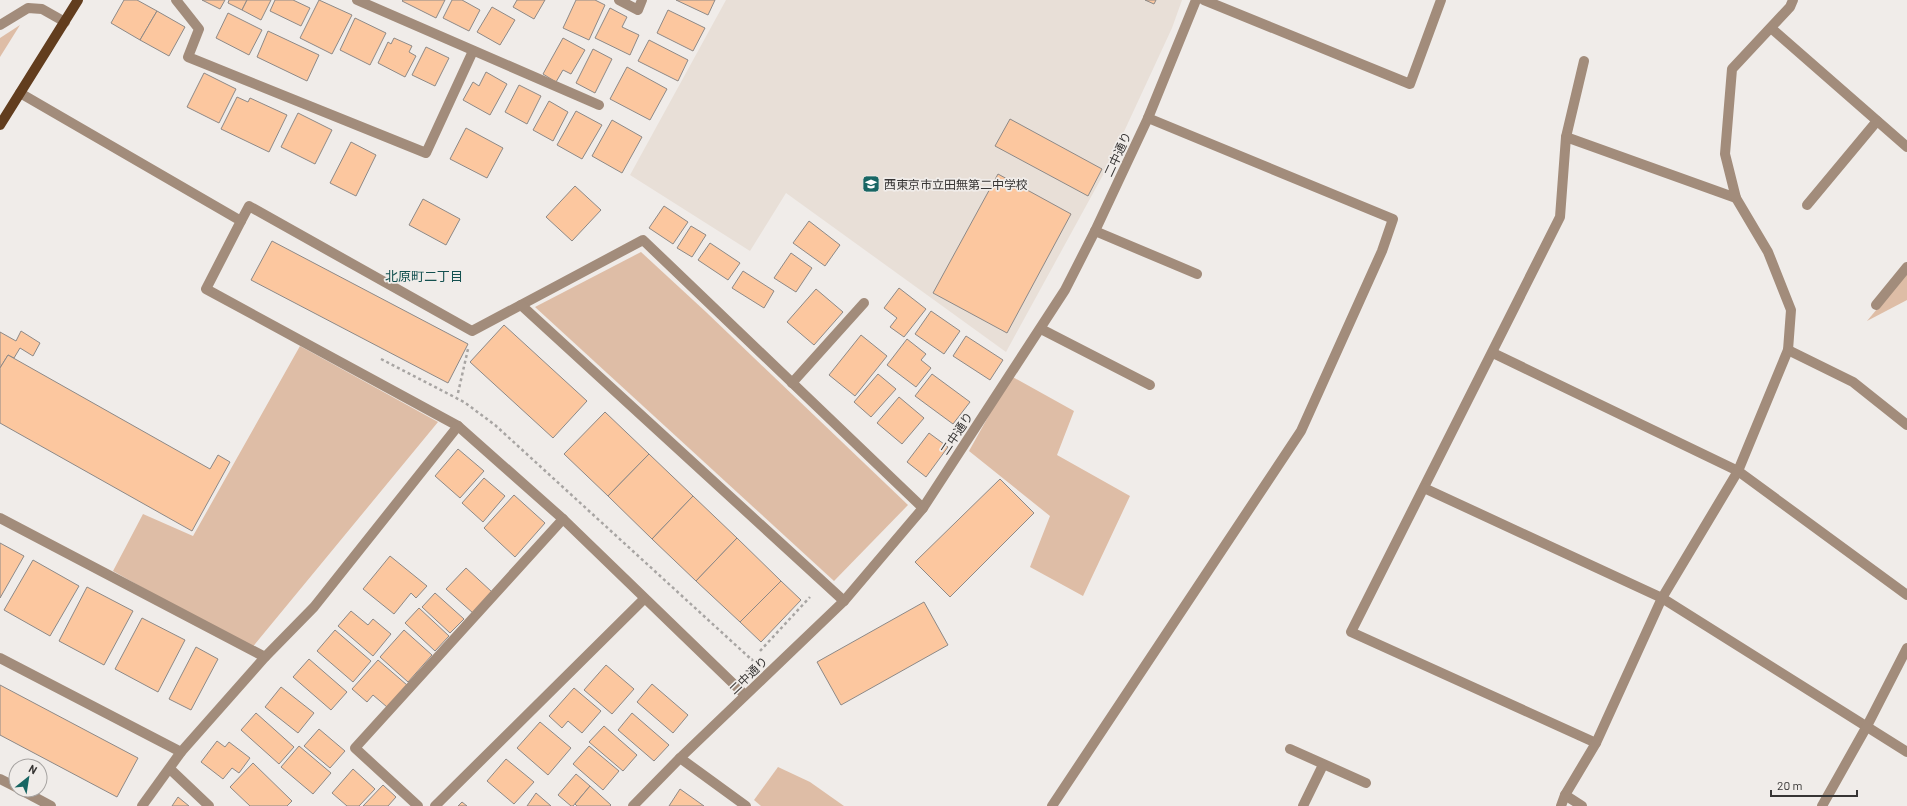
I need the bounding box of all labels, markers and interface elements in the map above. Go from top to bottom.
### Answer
street label: 二中通り [1101,129,1133,179]
school or university icon: 西東京市立田無第二中学校 [861,174,881,194]
place label: 西東京市立田無第二中学校 [884,177,1028,191]
district label: 北原町二丁目 [385,268,463,284]
street label: 二中通り [937,409,975,457]
street label: 二中通り [726,653,770,697]
north arrow [8,758,48,798]
text: N [27,761,40,776]
scale bar [1771,772,1857,798]
text: 20 m [1777,778,1803,792]

